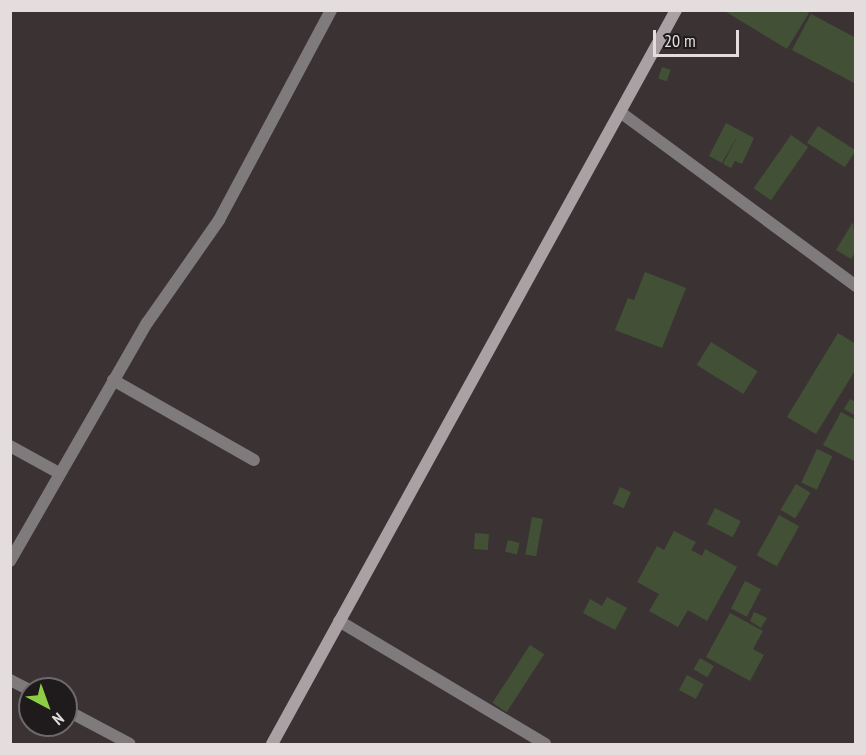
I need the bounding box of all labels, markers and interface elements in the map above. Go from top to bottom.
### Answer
scale bar [656,18,742,56]
text: 20 m [664,29,696,52]
north arrow [18,677,78,737]
text: N [49,709,68,729]

